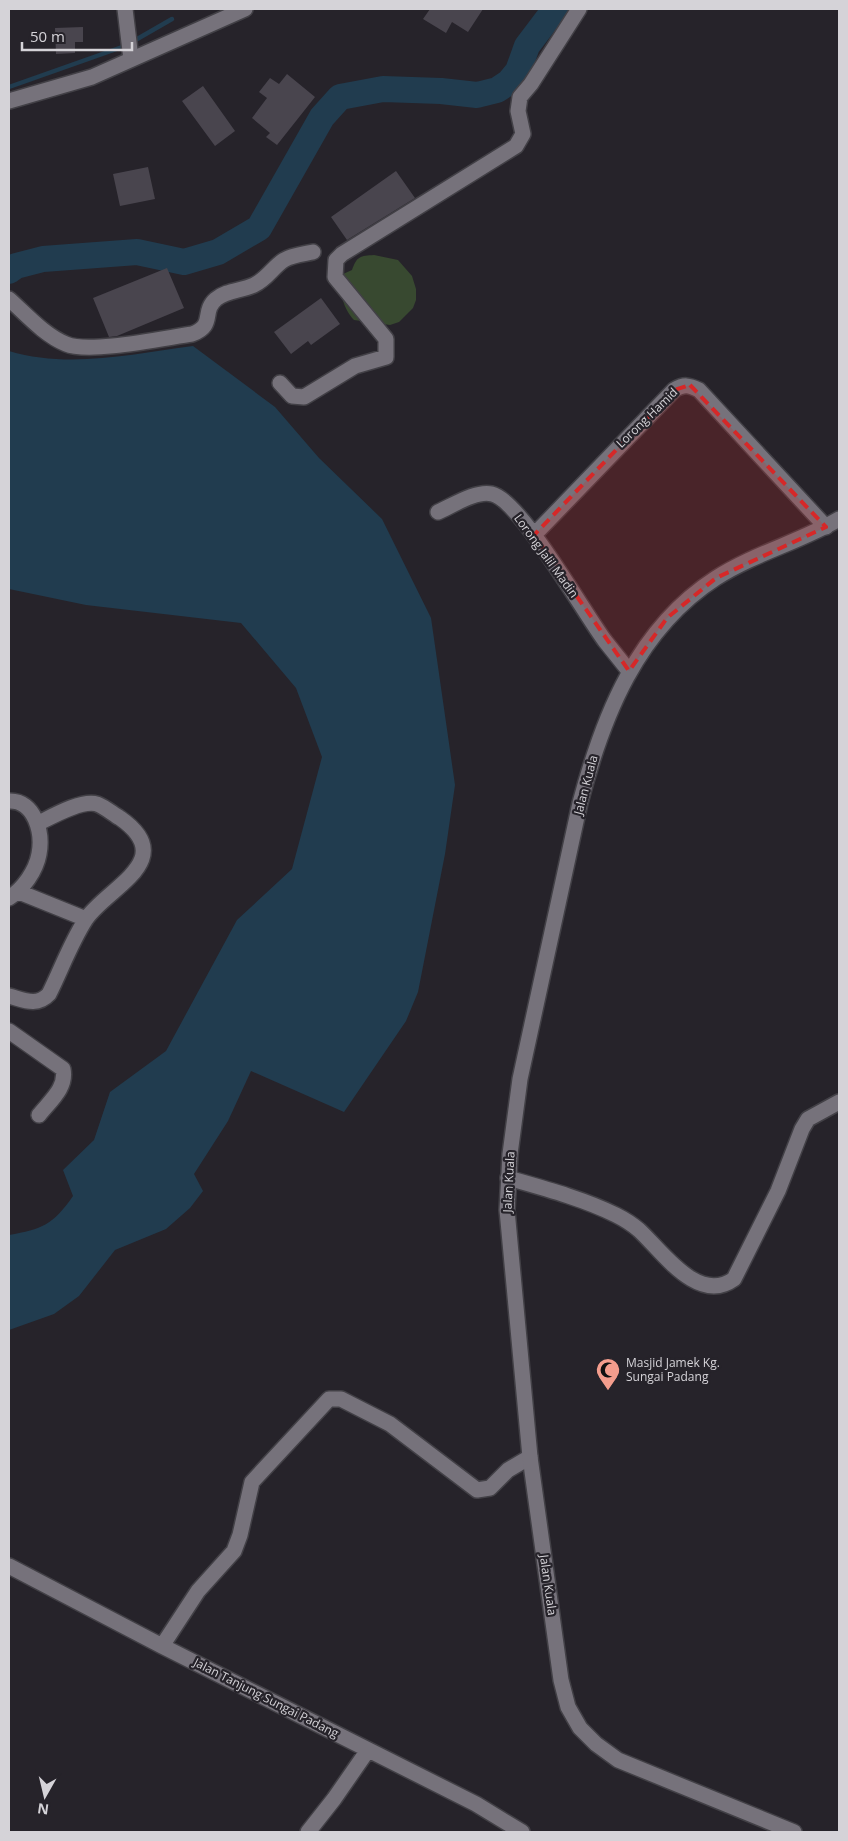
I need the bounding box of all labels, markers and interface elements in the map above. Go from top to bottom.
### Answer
scale bar [22,20,132,52]
text: 50 m [30,26,65,46]
street label: Lorong Hamid [612,384,681,451]
street label: Lorong Jalil Madin [510,510,583,601]
street label: Jalan Kuala [569,753,602,818]
street label: Jalan Kuala [498,1151,519,1214]
place label: Masjid Jamek Kg. Sungai Padang [626,1354,720,1385]
mosque icon: Masjid Jamek Kg. Sungai Padang [595,1357,621,1391]
street label: Jalan Kuala [536,1552,561,1616]
street label: Jalan Tanjung Sungai Padang [190,1653,342,1742]
north arrow [20,1771,70,1821]
text: N [36,1799,50,1820]

